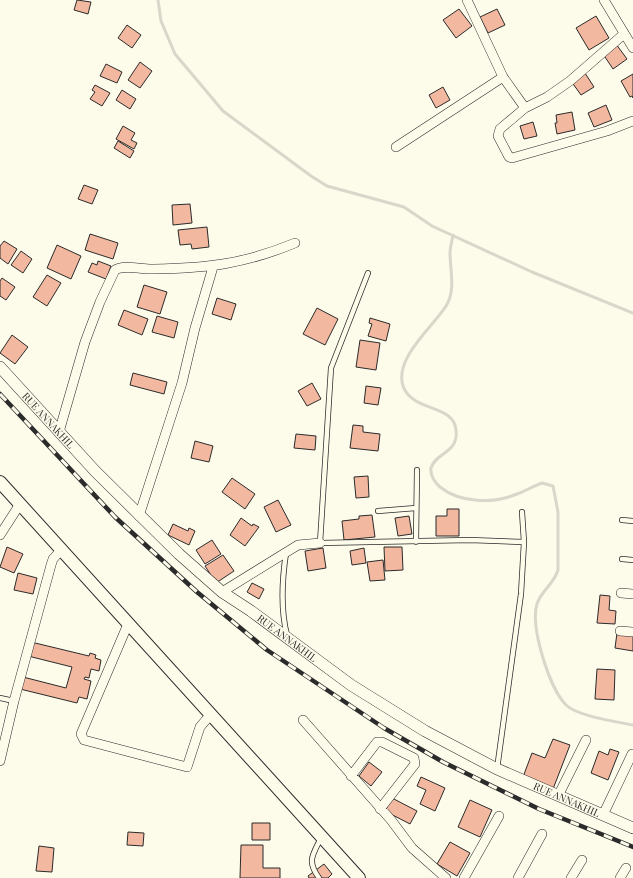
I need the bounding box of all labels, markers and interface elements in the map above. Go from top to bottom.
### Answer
street label: RUE ANNAKHIL [19,389,78,451]
street label: RUE ANNAKHIL [254,611,320,665]
street label: RUE ANNAKHIL [531,779,602,820]

